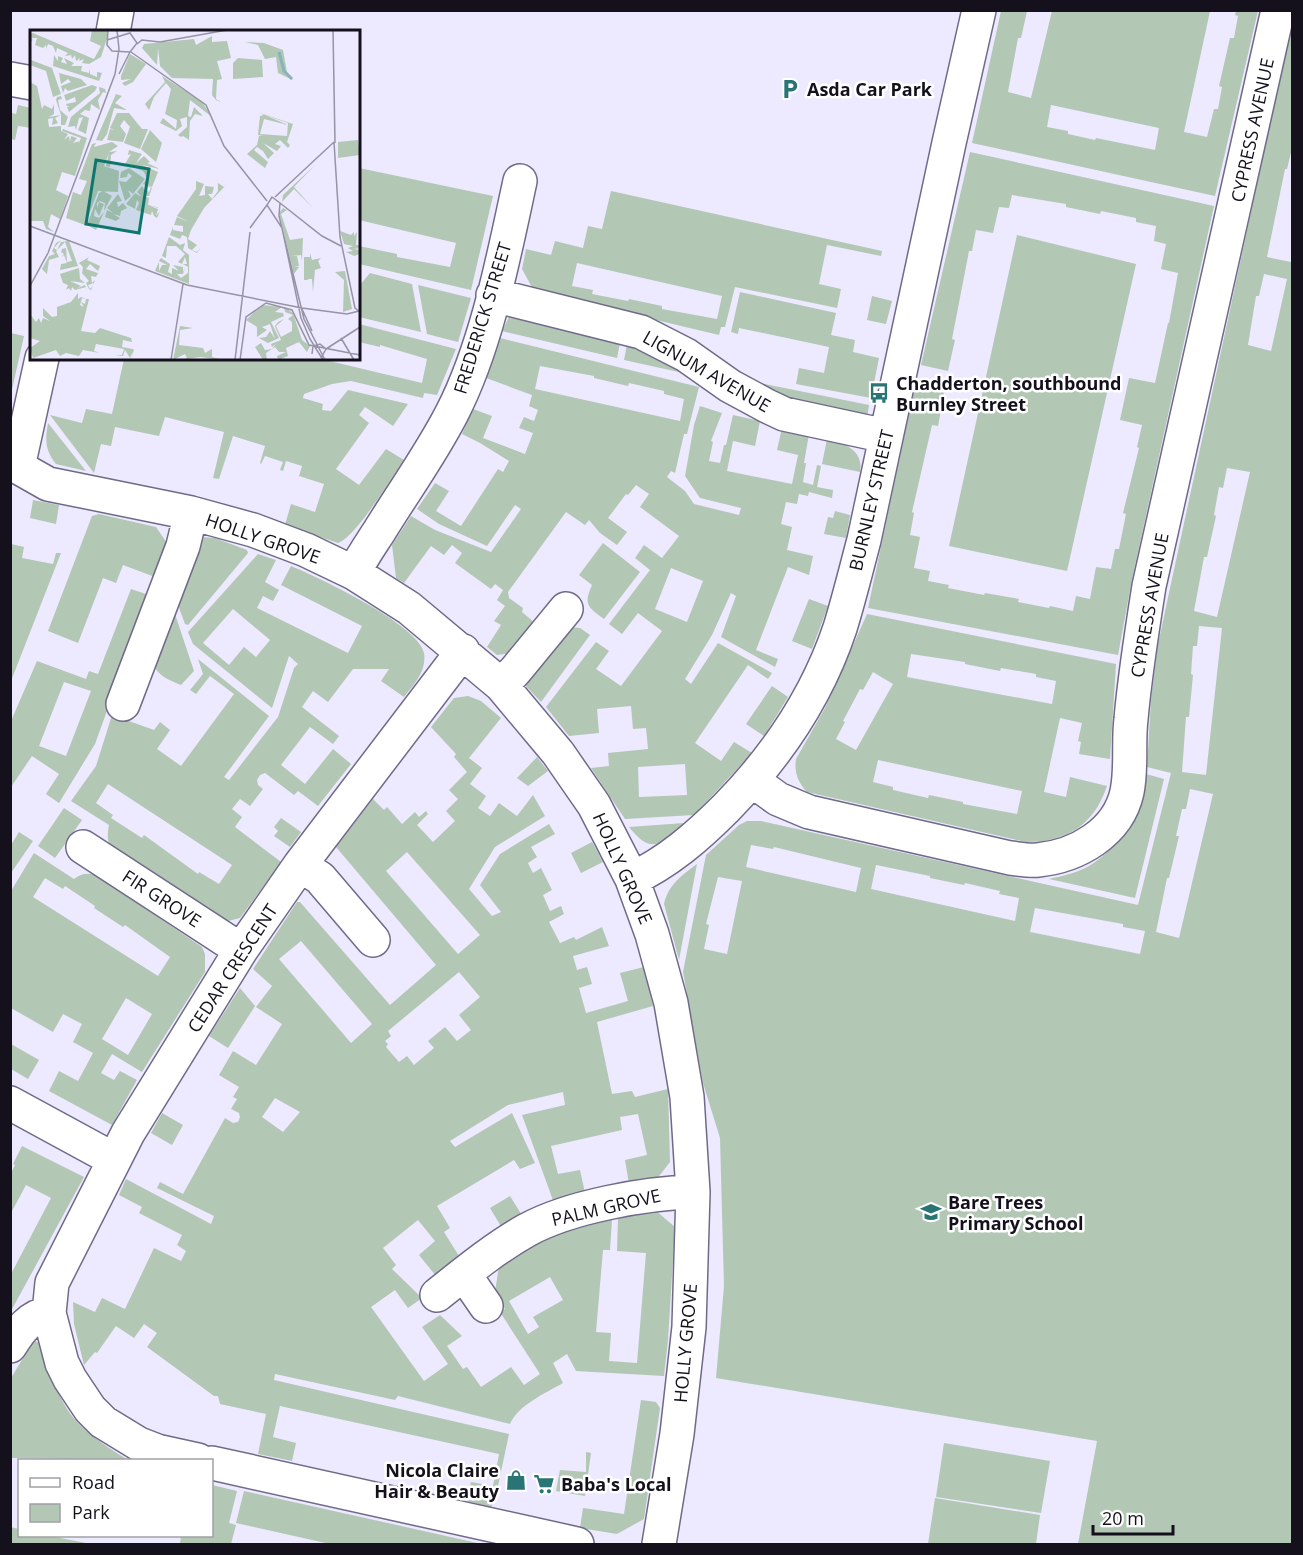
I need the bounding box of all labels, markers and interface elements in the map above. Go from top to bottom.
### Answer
inset map [30,30,360,360]
street label: CYPRESS AVENUE [1225,56,1279,204]
parking icon: Asda Car Park [778,77,802,101]
place label: Asda Car Park [807,77,933,101]
street label: FREDERICK STREET [448,239,517,397]
street label: LIGNUM AVENUE [639,325,775,417]
place label: Chadderton, southbound Burnley Street [896,371,1122,416]
bus stop icon: Chadderton, southbound Burnley Street [867,381,891,405]
street label: BURNLEY STREET [843,427,899,573]
street label: HOLLY GROVE [202,507,324,569]
street label: CYPRESS AVENUE [1124,531,1174,679]
street label: HOLLY GROVE [588,808,658,928]
street label: FIR GROVE [118,864,206,932]
street label: CEDAR CRESCENT [181,899,283,1037]
street label: PALM GROVE [549,1183,663,1231]
place label: Bare Trees Primary School [948,1190,1083,1235]
school or university icon: Bare Trees Primary School [919,1200,943,1224]
street label: HOLLY GROVE [668,1282,702,1404]
place label: Nicola Claire Hair & Beauty [374,1458,500,1503]
legend [18,1459,213,1537]
shop icon: Nicola Claire Hair & Beauty [504,1468,528,1492]
text: Road [72,1470,115,1494]
supermarket icon: Baba's Local [532,1472,556,1496]
place label: Baba's Local [561,1472,672,1496]
scale bar [1093,1498,1172,1536]
text: Park [72,1500,110,1524]
text: 20 m [1102,1506,1144,1530]

